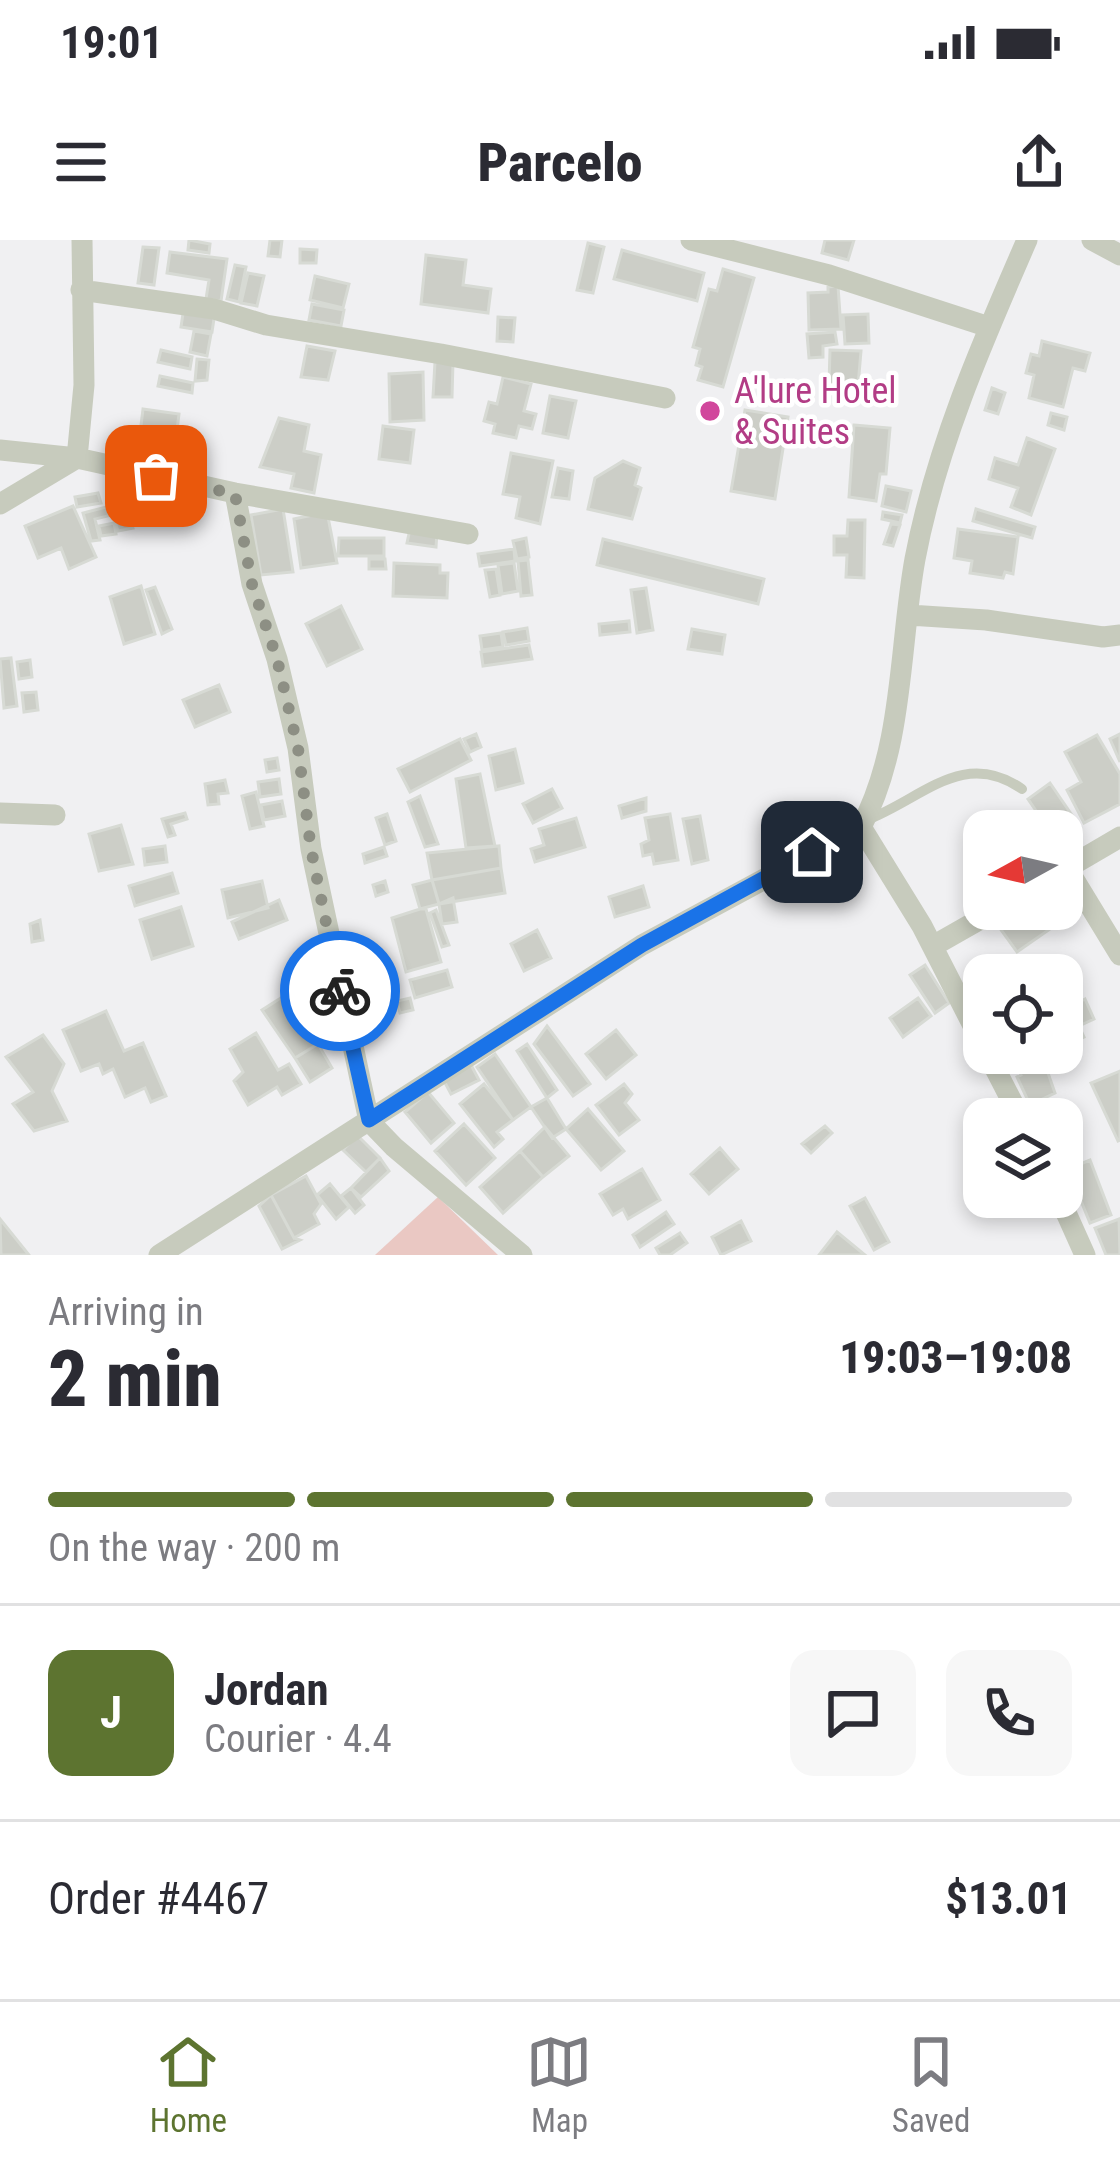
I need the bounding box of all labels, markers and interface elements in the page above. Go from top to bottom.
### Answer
text: 19:01 [60,16,163,69]
icon: menu [48,129,114,195]
icon: share [1006,129,1072,195]
text: Parcelo [477,131,643,194]
place label: A'lure Hotel & Suites [734,370,897,453]
marker: A'lure Hotel & Suites [697,398,723,424]
pin [105,425,207,527]
icon: bag [123,443,189,509]
pin [761,801,863,903]
north arrow [963,810,1083,930]
map controls [963,810,1083,1218]
icon: home [779,819,845,885]
courier [280,931,400,1051]
button: locate [963,954,1083,1074]
icon: bike [307,958,373,1024]
button: layers [963,1098,1083,1218]
text: Arriving in [48,1289,204,1335]
text: 19:03–19:08 [839,1331,1072,1384]
text: 2 min [48,1334,222,1425]
text: On the way · 200 m [48,1525,340,1571]
button: chat [790,1650,916,1776]
button: phone [946,1650,1072,1776]
text: Jordan [204,1663,329,1716]
text: J [100,1686,122,1739]
text: Courier · 4.4 [204,1716,392,1762]
text: Order #4467 [48,1872,269,1925]
text: $13.01 [945,1872,1072,1925]
tab: Home [150,2029,227,2140]
tab: Map [526,2029,592,2140]
tab: Saved [892,2029,970,2140]

